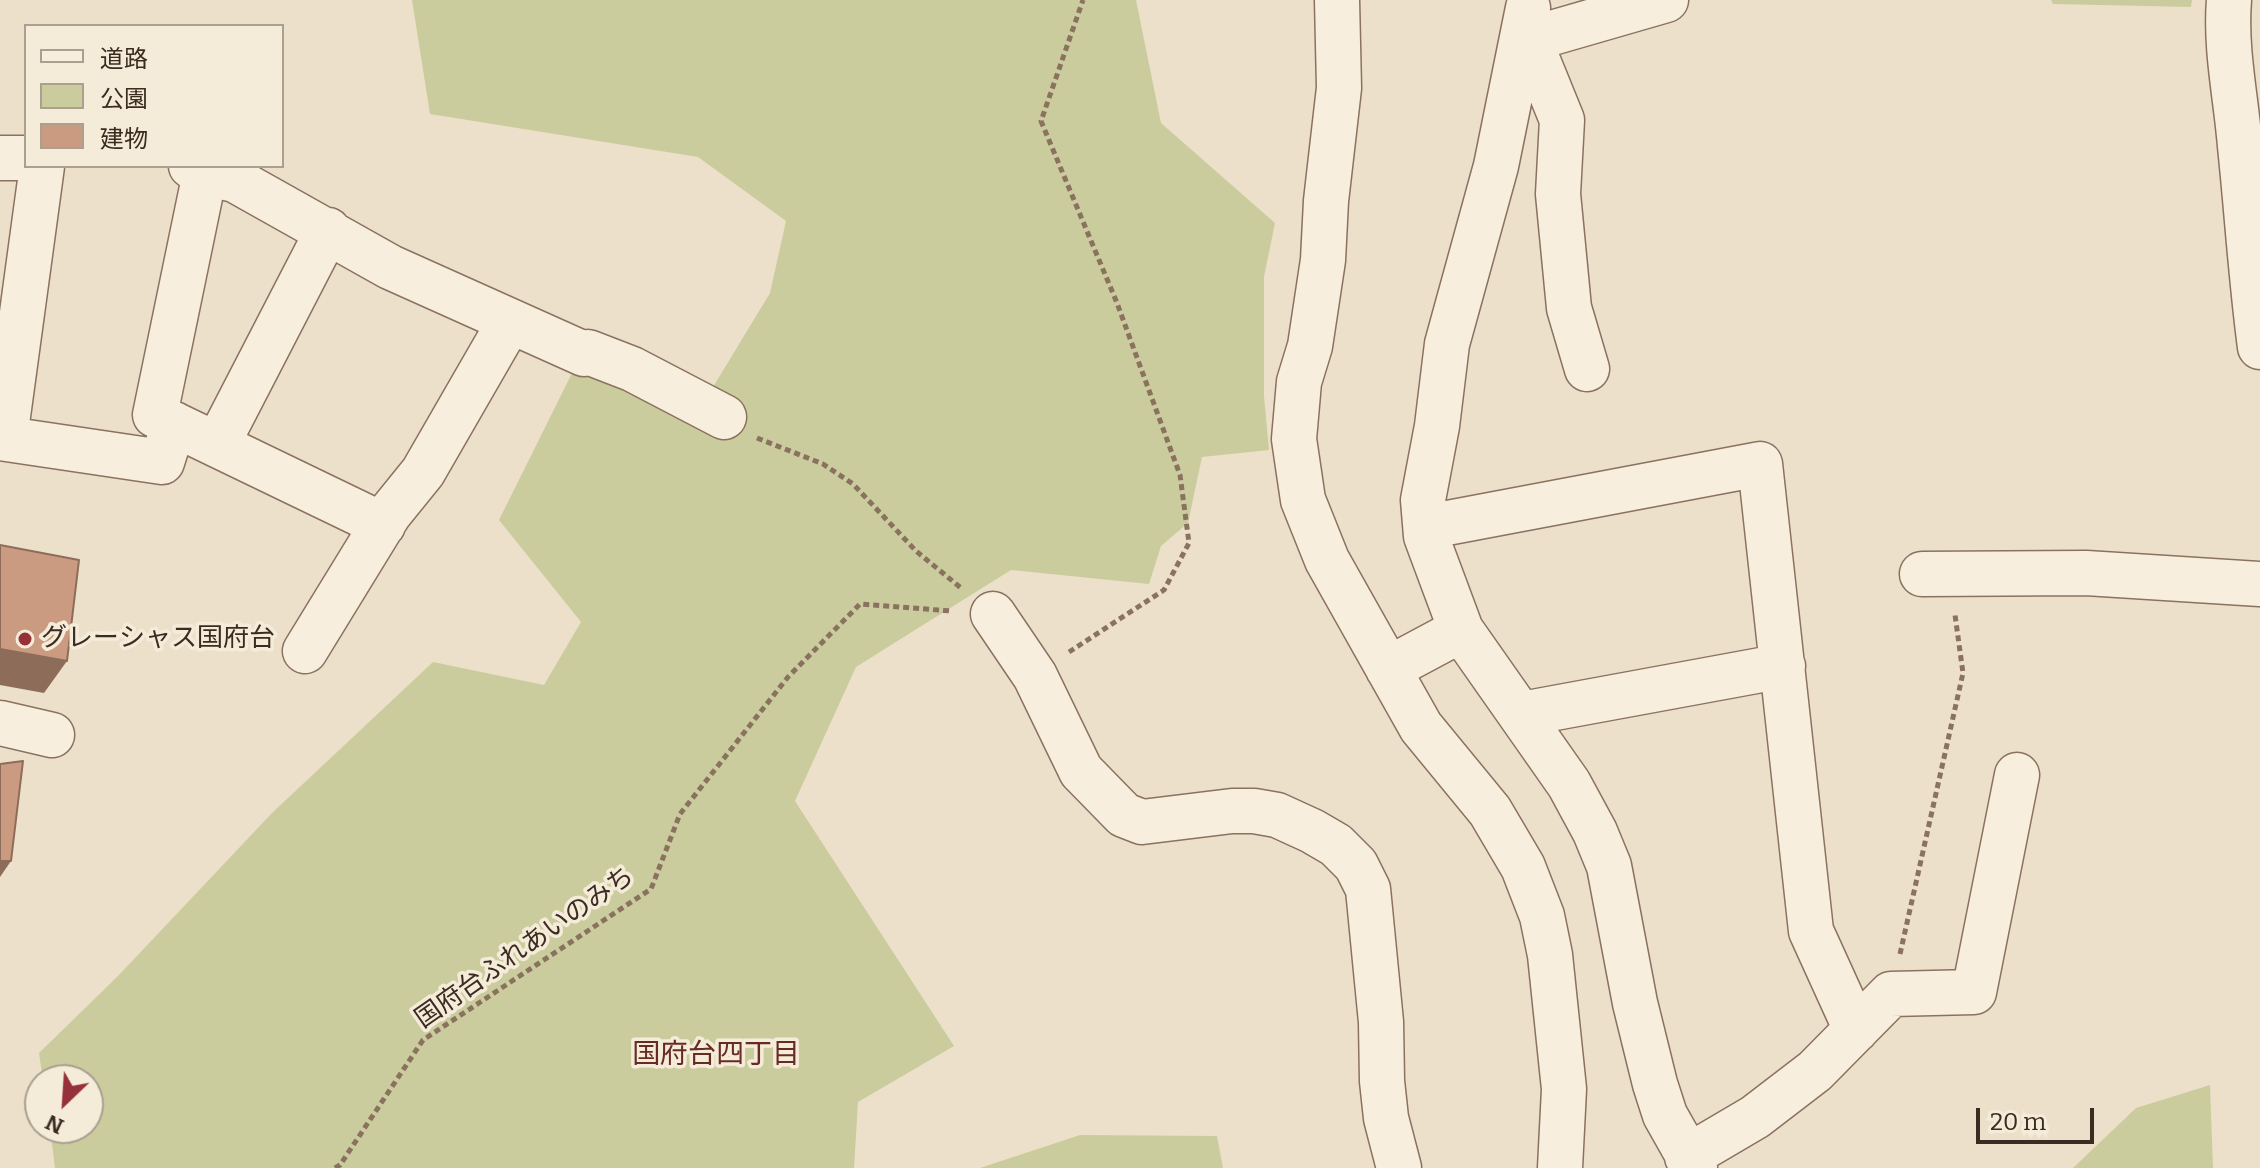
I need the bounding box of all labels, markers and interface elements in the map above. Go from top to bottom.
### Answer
legend [24,24,284,168]
text: 道路 [100,45,148,73]
text: 公園 [100,85,148,113]
text: 建物 [100,125,148,153]
place label: グレーシャス国府台 [41,623,275,655]
marker: グレーシャス国府台 [16,630,34,648]
street label: 国府台ふれあいのみち [410,861,640,1035]
district label: 国府台四丁目 [632,1038,800,1072]
north arrow [24,1064,104,1144]
scale bar [1980,1092,2098,1142]
text: 20 m [1990,1108,2046,1136]
text: N [41,1109,68,1140]

